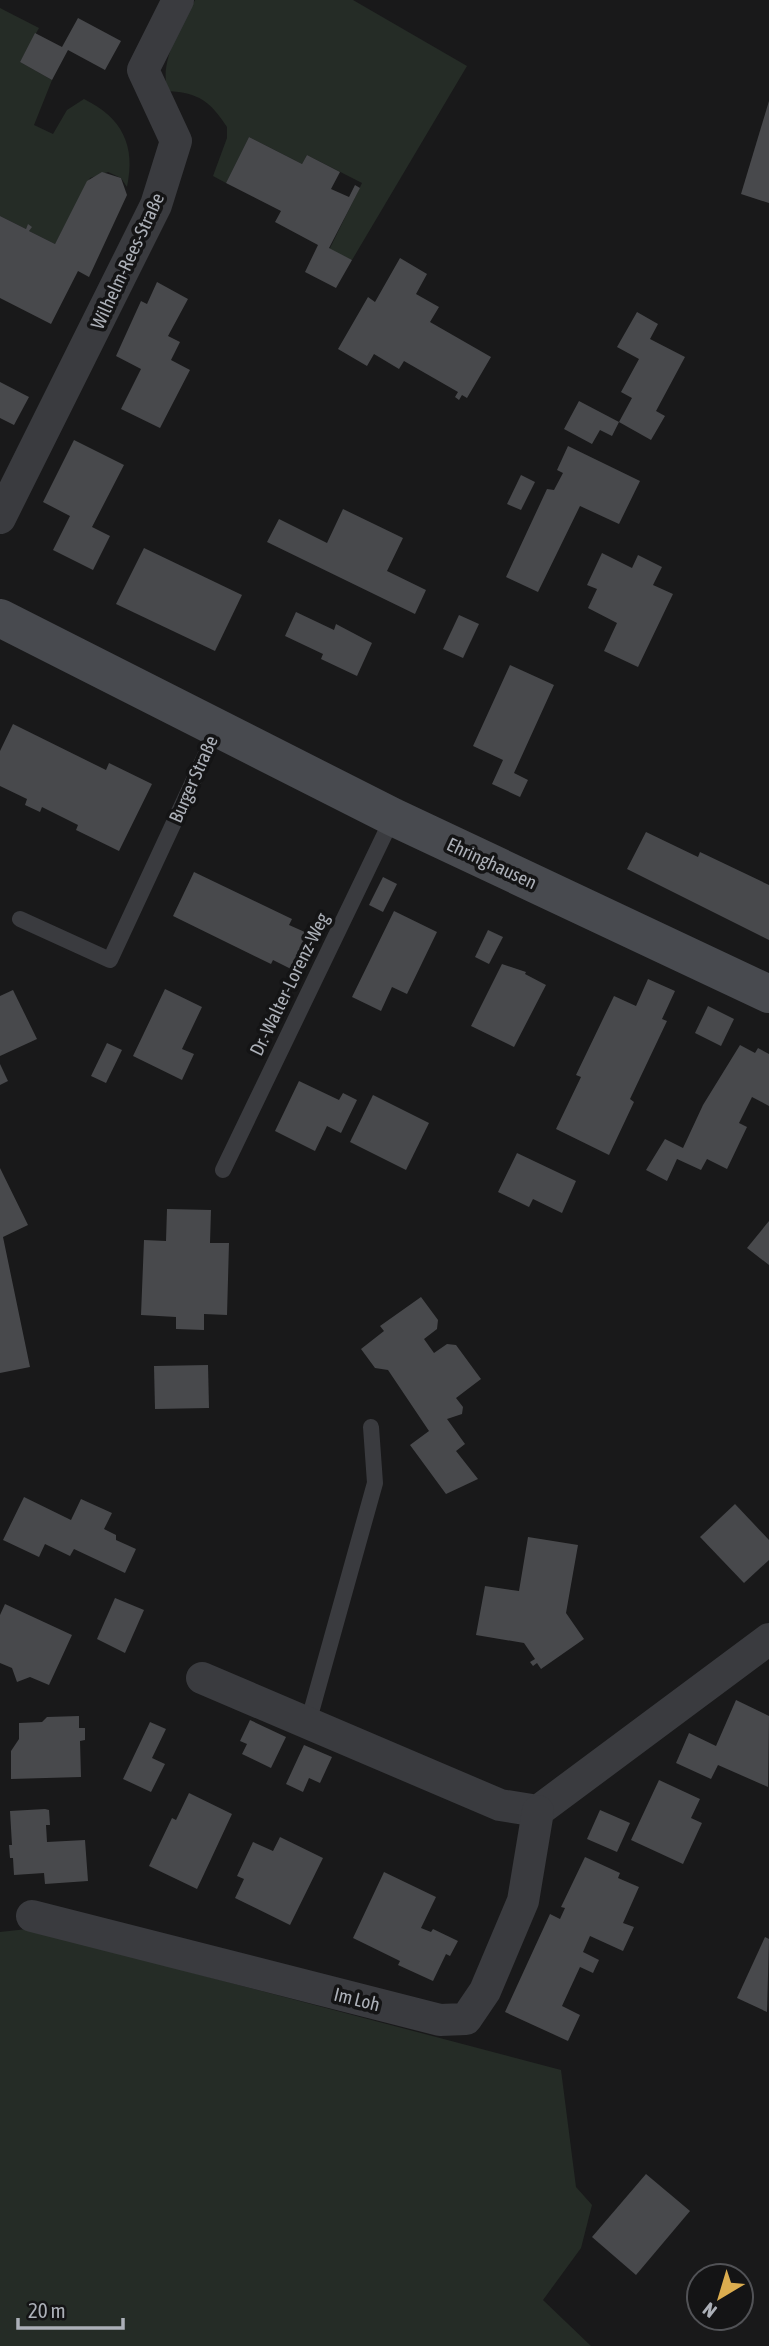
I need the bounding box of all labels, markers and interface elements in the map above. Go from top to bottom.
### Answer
street label: Wilhelm-Rees-Straße [86,189,168,333]
street label: Burger Straße [164,732,222,826]
street label: Ehringhausen [444,833,540,893]
street label: Dr.-Walter-Lorenz-Weg [245,908,334,1059]
street label: Im Loh [332,1983,382,2015]
north arrow [685,2262,755,2332]
scale bar [18,2286,122,2330]
text: 20 m [28,2298,66,2322]
text: N [698,2298,721,2323]

